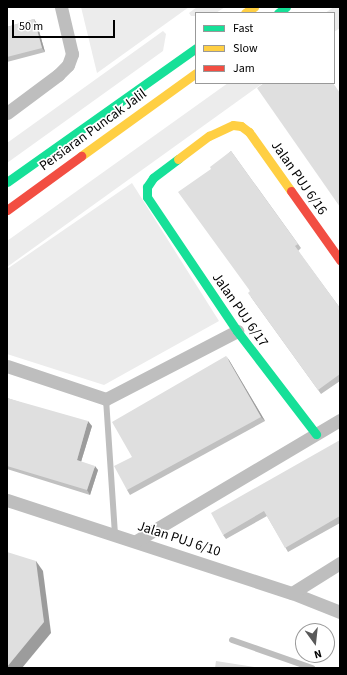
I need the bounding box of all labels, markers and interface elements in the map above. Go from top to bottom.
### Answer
scale bar [14,12,117,38]
legend [195,12,335,84]
text: 50 m [19,18,43,35]
text: Fast [233,20,253,37]
text: Slow [233,40,258,57]
text: Jam [233,60,255,77]
street label: Persiaran Puncak Jalil [36,85,150,175]
street label: Jalan PUJ 6/16 [267,138,331,218]
street label: Jalan PUJ 6/17 [208,270,272,350]
street label: Jalan PUJ 6/10 [135,518,223,560]
north arrow [295,623,335,663]
text: N [313,646,323,662]

